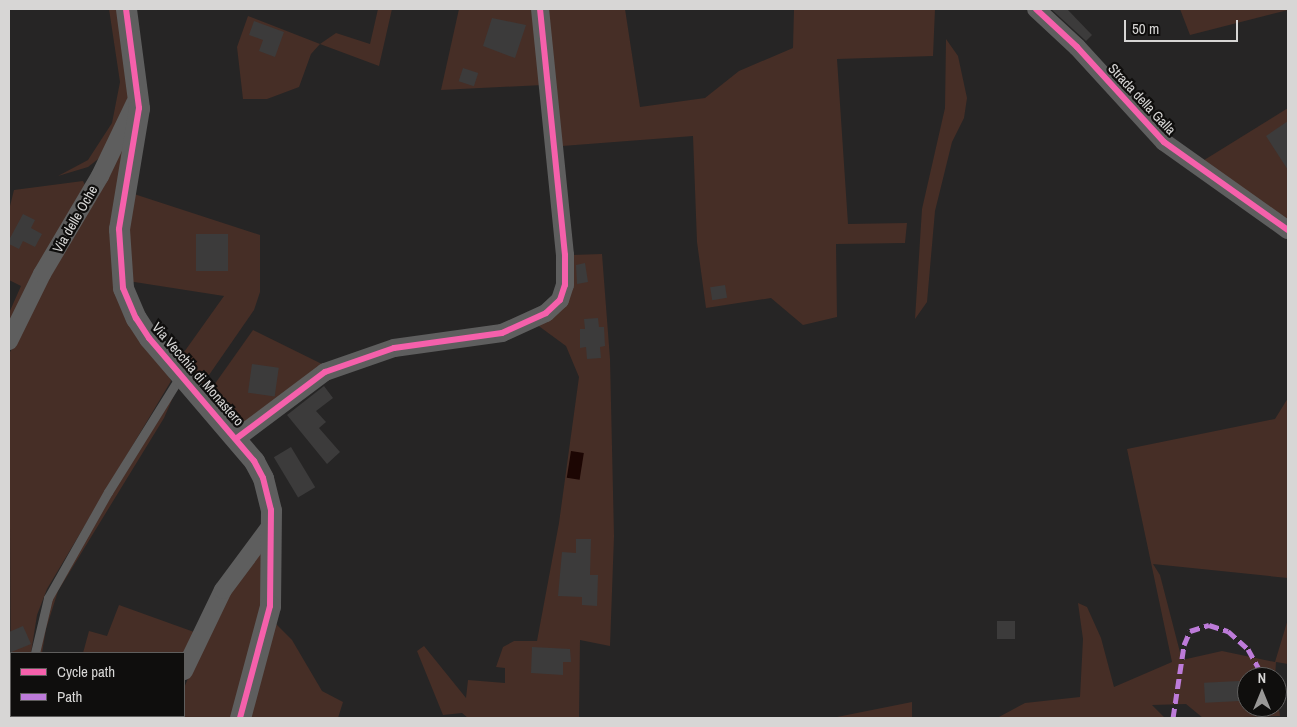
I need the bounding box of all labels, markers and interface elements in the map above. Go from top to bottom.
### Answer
scale bar [1127,10,1241,42]
text: 50 m [1132,18,1159,39]
street label: Strada della Galla [1105,60,1179,138]
street label: Via delle Oche [49,182,101,256]
street label: Via Vecchia di Monastero [149,319,247,429]
legend [10,652,185,717]
text: Cycle path [57,661,115,682]
north arrow [1237,667,1287,717]
text: N [1258,669,1266,687]
text: Path [57,686,82,707]

